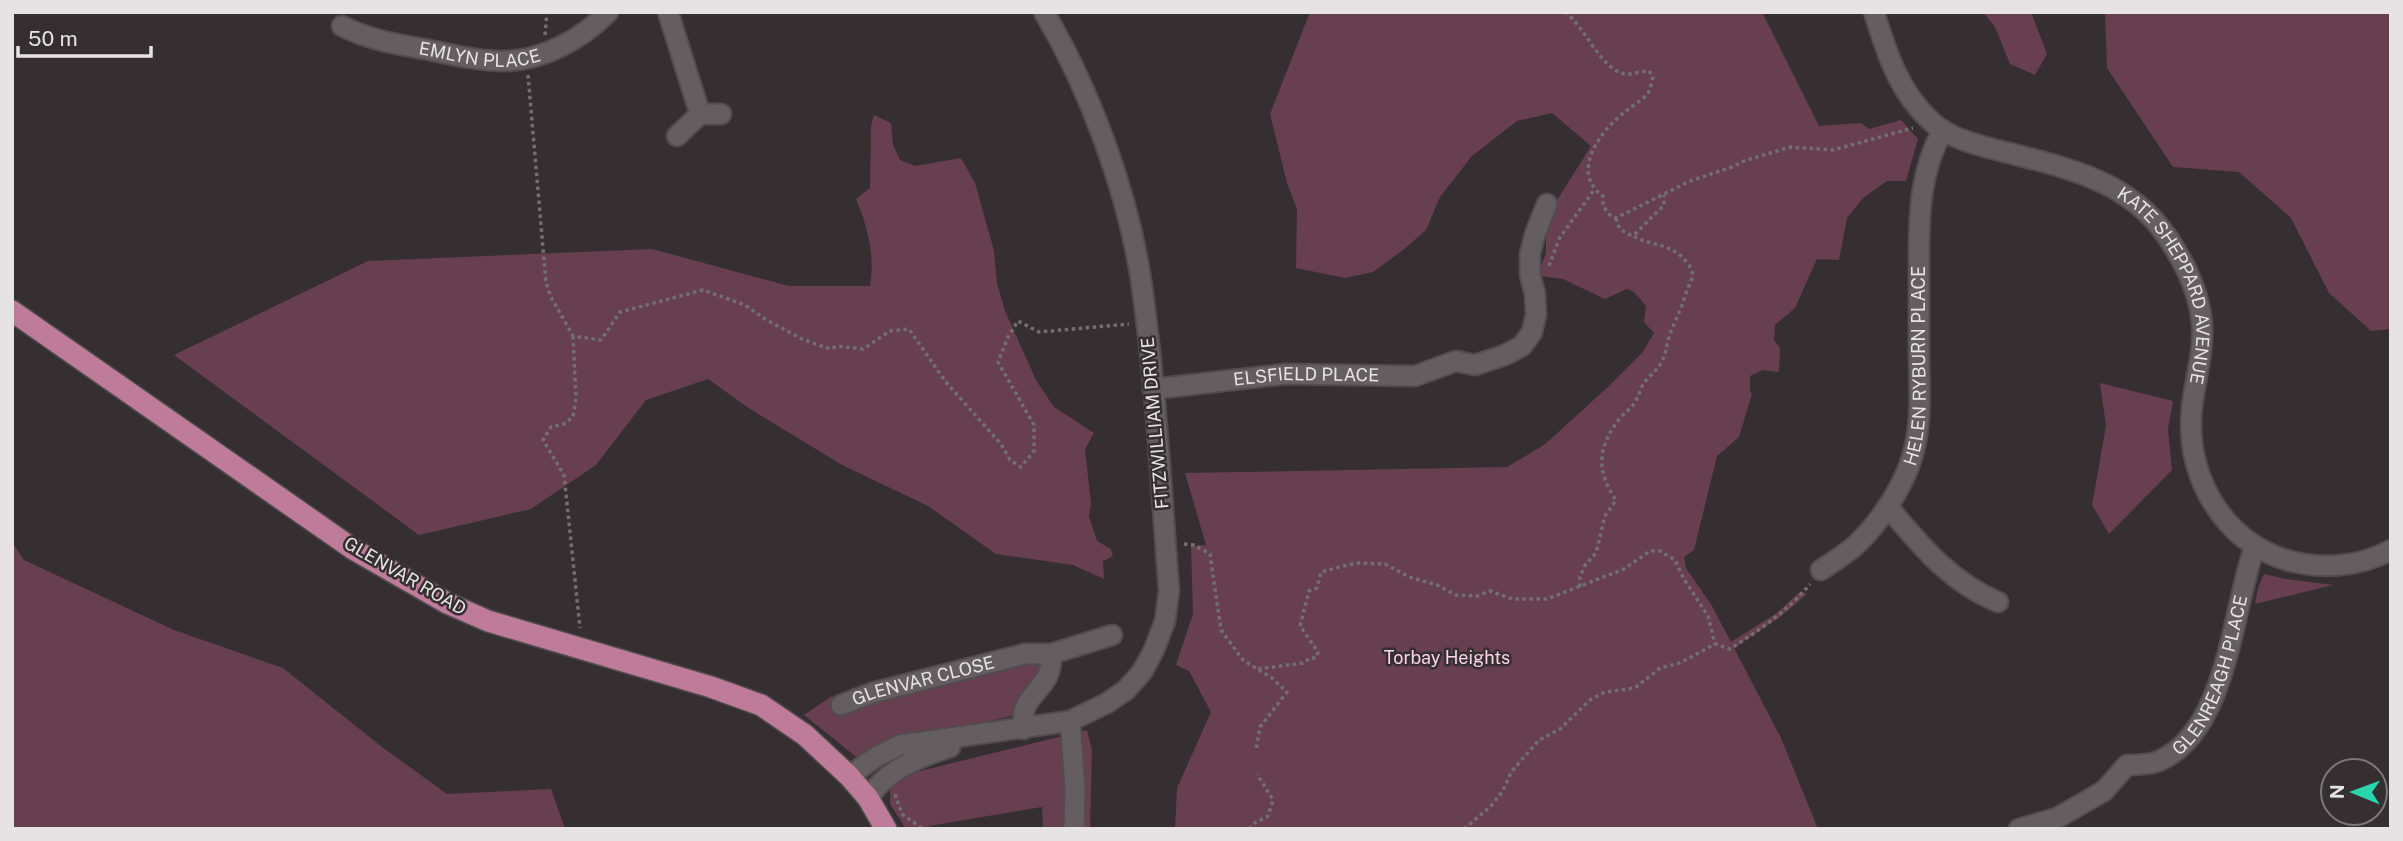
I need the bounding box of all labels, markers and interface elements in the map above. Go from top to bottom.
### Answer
scale bar [18,14,150,58]
text: 50 m [28,26,78,51]
street label: EMLYN PLACE [417,37,543,71]
street label: KATE SHEPPARD AVENUE [2114,182,2213,386]
street label: HELEN RYBURN PLACE [1899,266,1930,468]
street label: FITZWILLIAM DRIVE [1137,336,1172,510]
street label: ELSFIELD PLACE [1232,363,1379,390]
street label: GLENVAR ROAD [340,532,470,619]
street label: GLENREAGH PLACE [2168,593,2251,759]
park label: Torbay Heights [1384,647,1510,668]
street label: GLENVAR CLOSE [849,651,997,710]
north arrow [2319,757,2389,827]
text: N [2326,784,2348,799]

